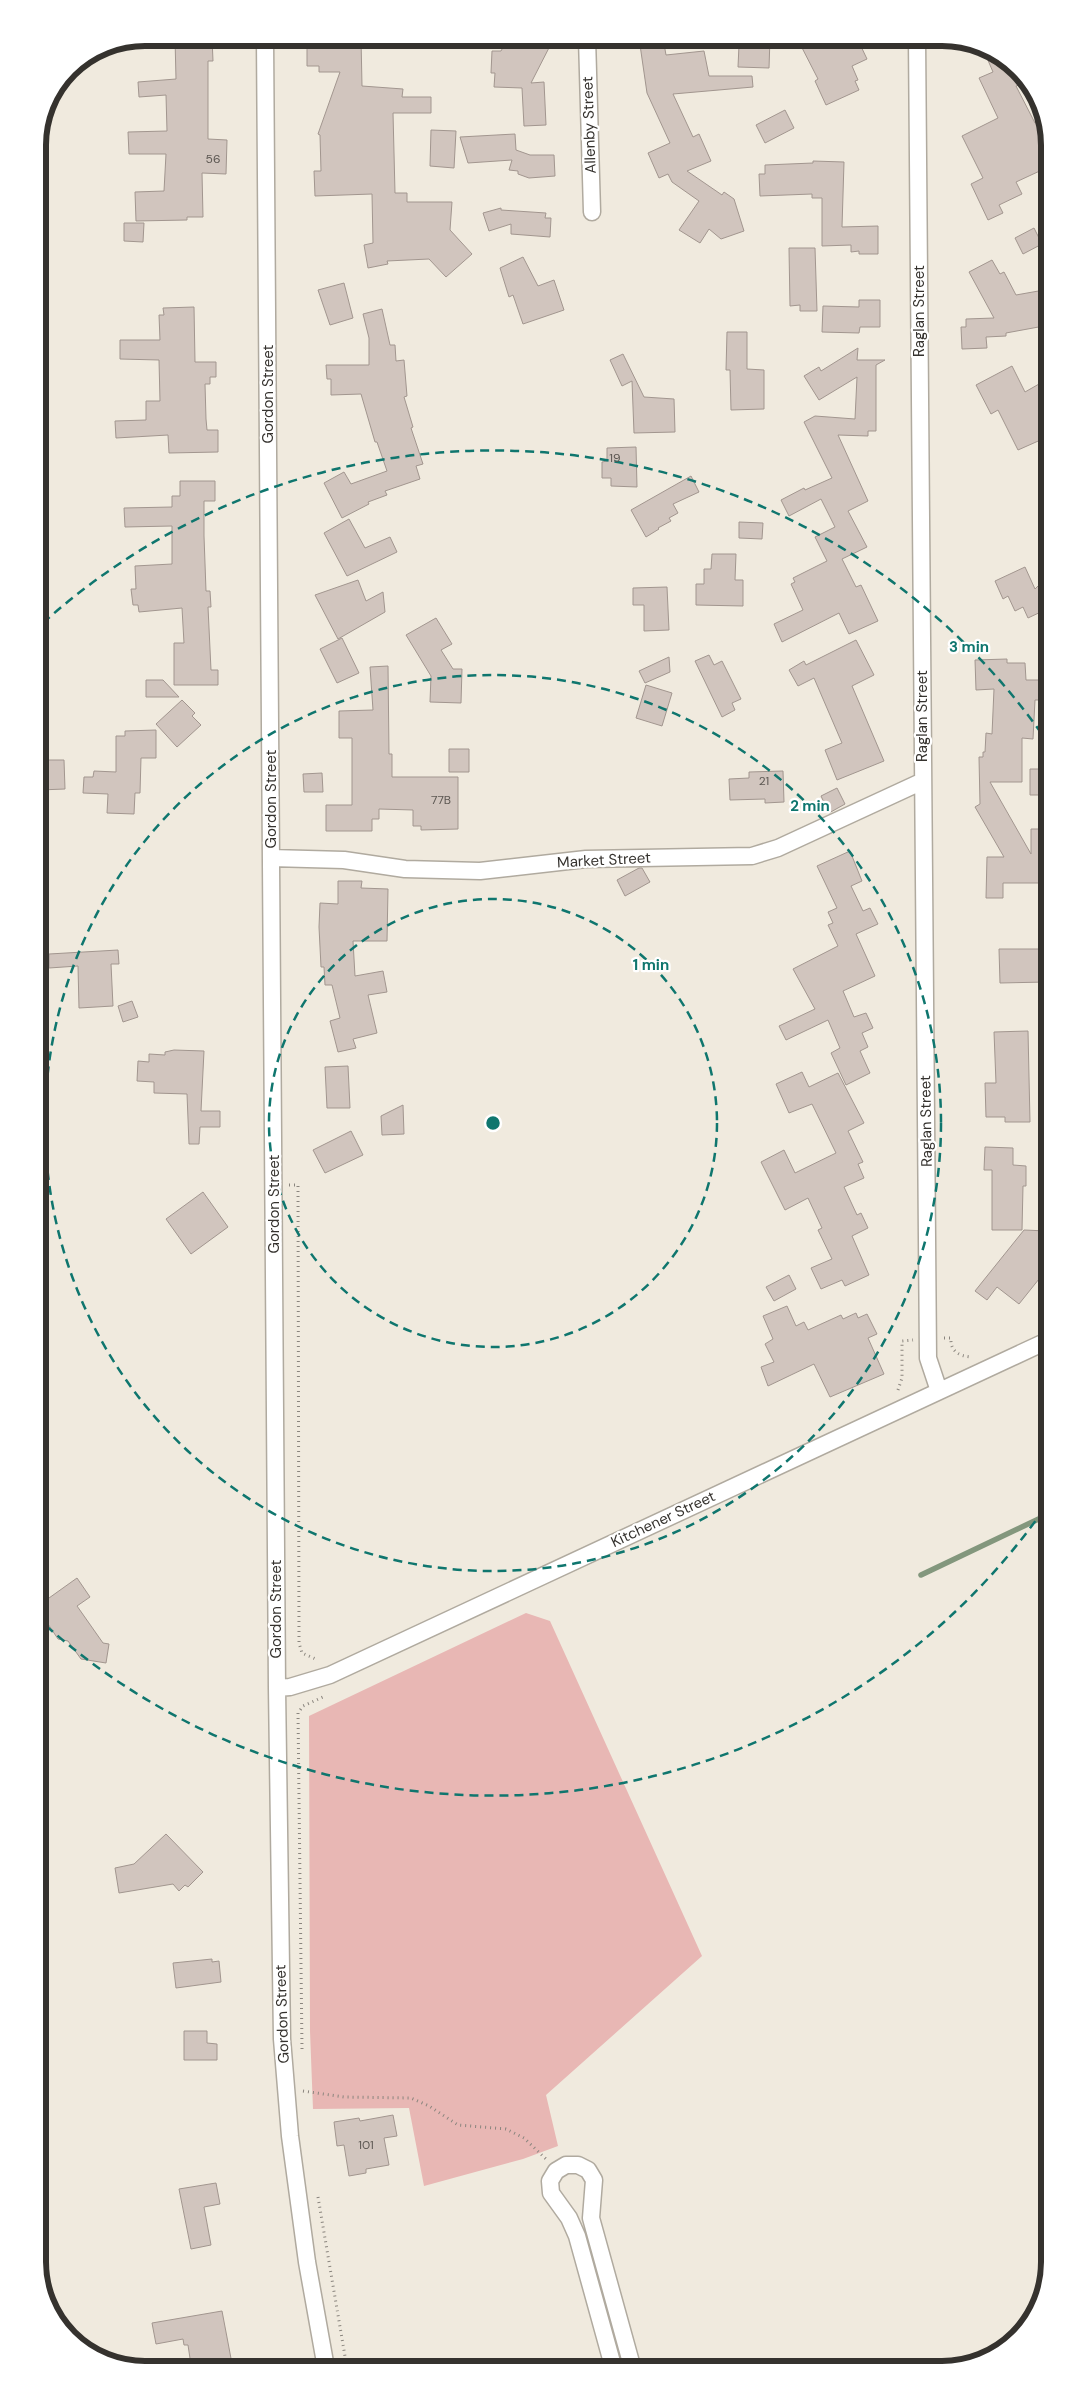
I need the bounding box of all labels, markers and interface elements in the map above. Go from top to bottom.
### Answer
street label: Allenby Street [577,76,601,174]
house number: 56 [206,151,220,167]
street label: Raglan Street [909,265,929,357]
street label: Gordon Street [258,344,278,443]
house number: 19 [609,450,621,466]
text: 3 min [949,637,989,657]
street label: Raglan Street [912,670,932,762]
street label: Gordon Street [261,749,281,848]
house number: 21 [759,773,769,789]
house number: 77B [431,792,451,808]
text: 2 min [790,796,830,816]
street label: Market Street [557,848,652,872]
text: 1 min [633,955,669,975]
street label: Raglan Street [915,1075,937,1167]
centre of rings [484,1114,502,1132]
street label: Gordon Street [264,1154,284,1253]
street label: Kitchener Street [608,1486,719,1552]
street label: Gordon Street [266,1559,286,1658]
street label: Gordon Street [270,1964,294,2064]
house number: 101 [358,2137,374,2153]

